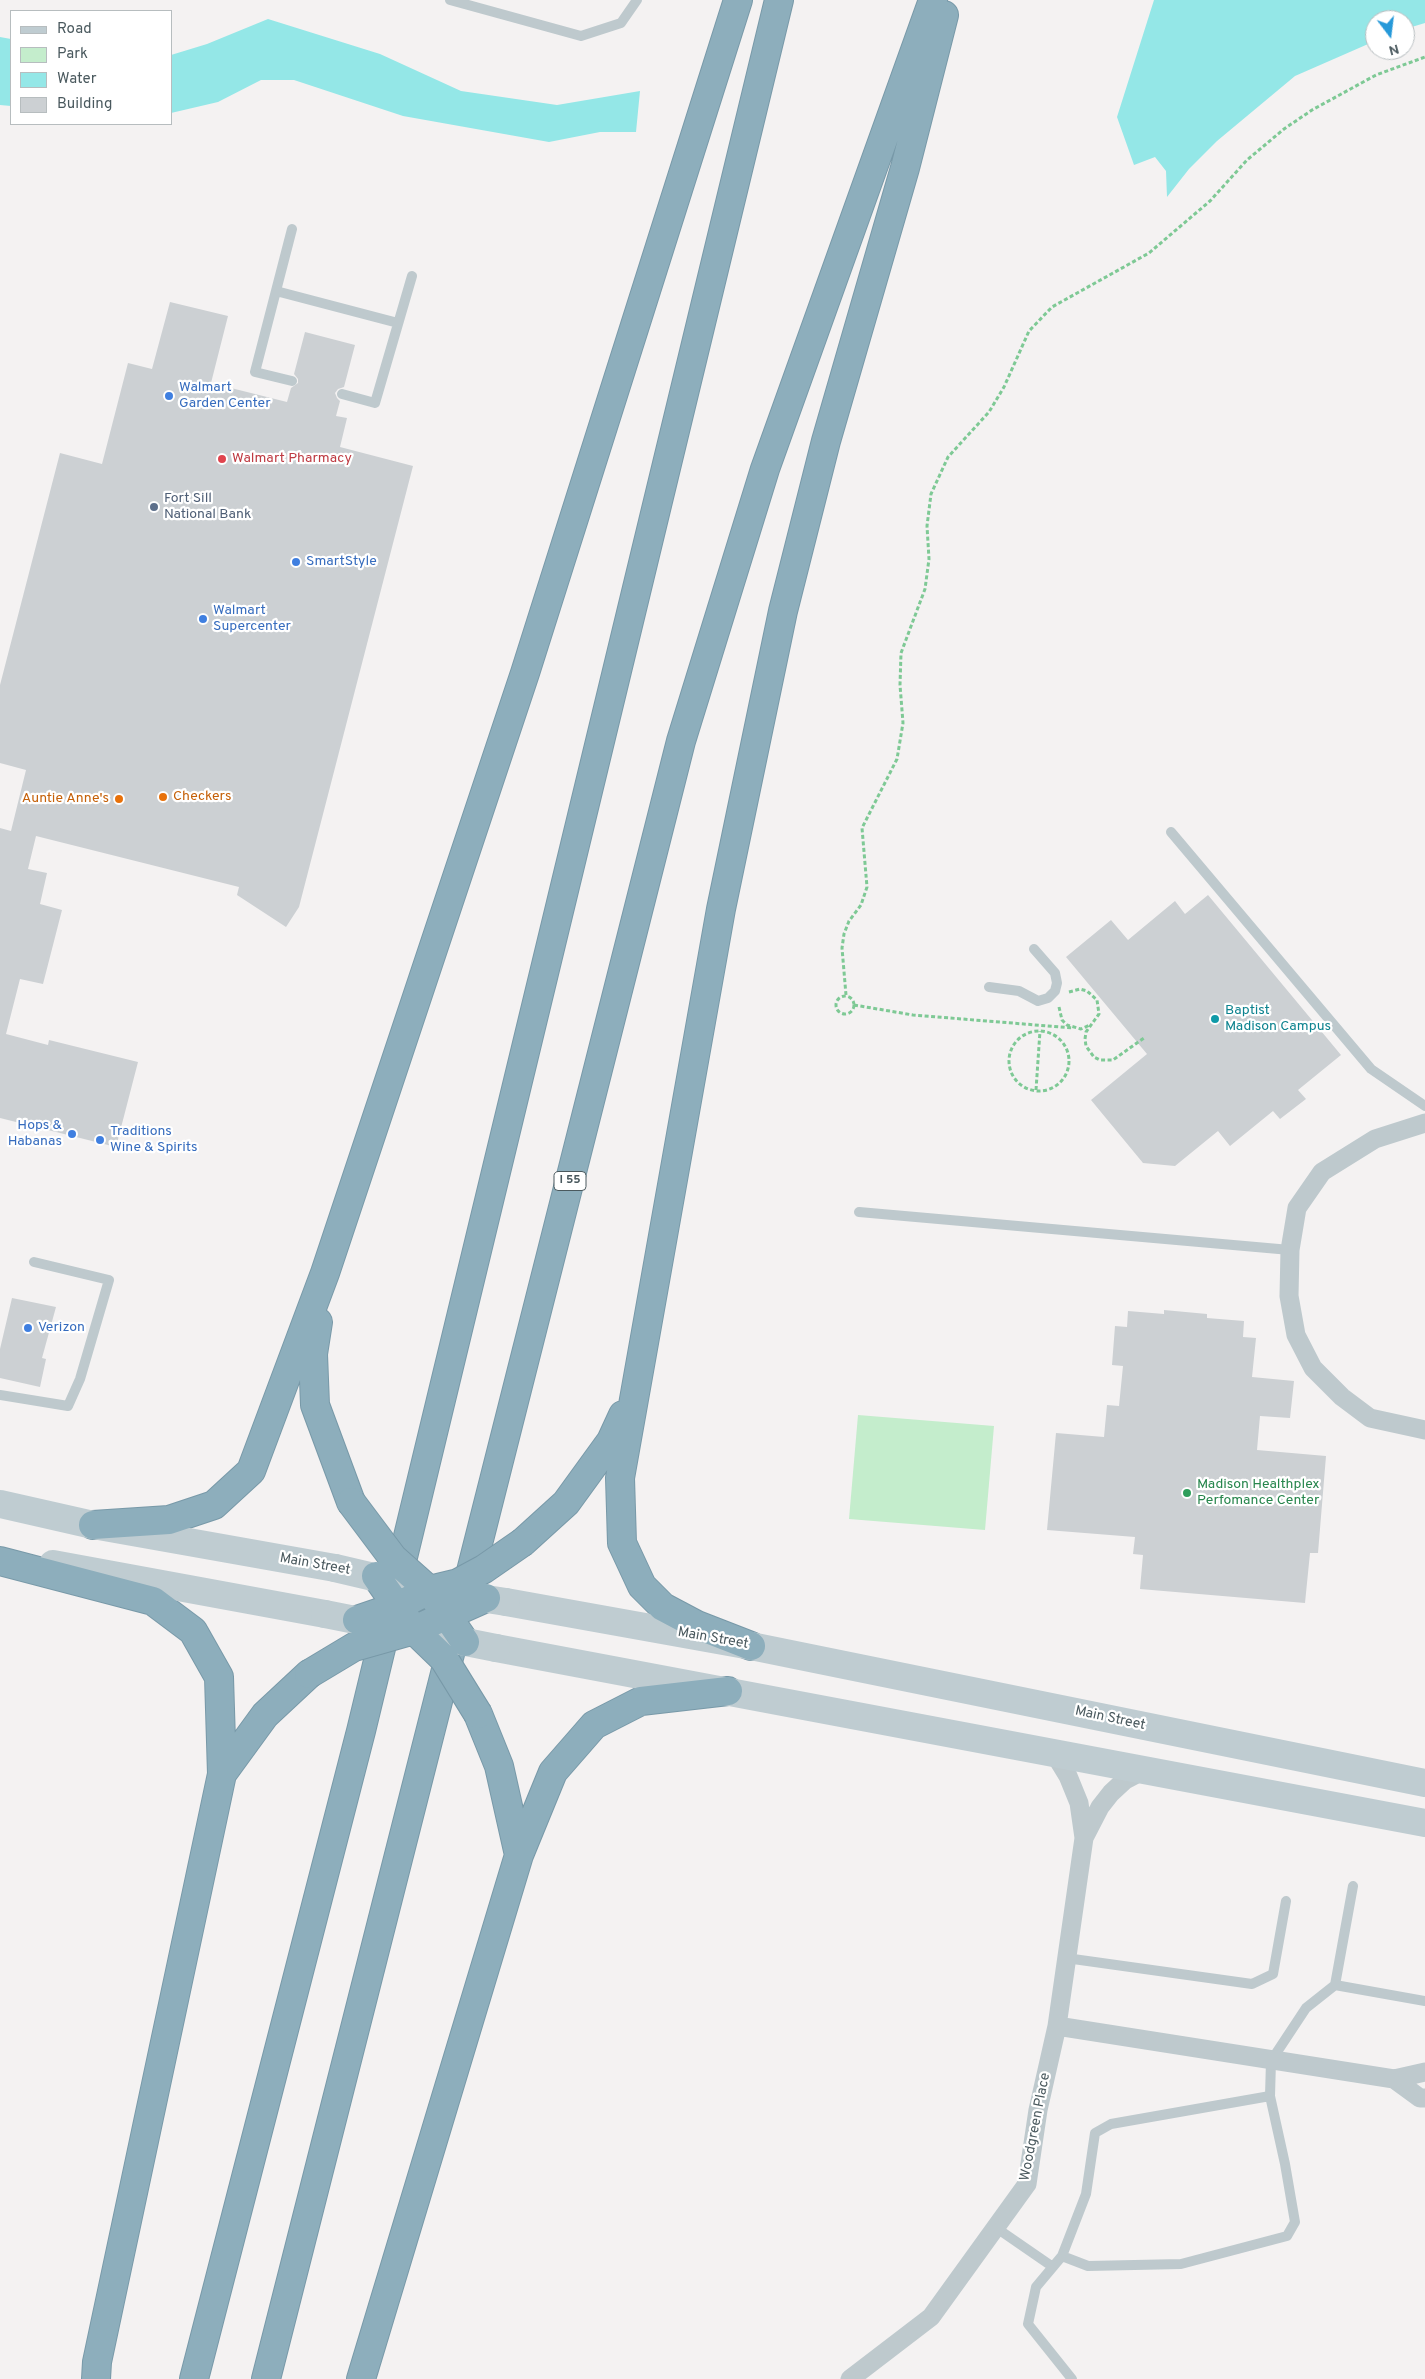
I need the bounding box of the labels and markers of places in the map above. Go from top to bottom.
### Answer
place label: Walmart Garden Center [179,380,271,412]
marker: Walmart Garden Center [163,390,175,402]
place label: Walmart Pharmacy [232,451,352,467]
marker: Walmart Pharmacy [216,453,228,465]
place label: Fort Sill National Bank [164,491,251,524]
marker: Fort Sill National Bank [148,501,160,513]
place label: SmartStyle [306,554,377,570]
marker: SmartStyle [290,556,302,568]
place label: Walmart Supercenter [213,603,291,636]
marker: Walmart Supercenter [197,613,209,625]
place label: Checkers [173,789,231,805]
place label: Auntie Anne's [22,791,109,807]
marker: Checkers [157,791,169,803]
marker: Auntie Anne's [113,793,125,805]
place label: Baptist Madison Campus [1225,1003,1331,1036]
marker: Baptist Madison Campus [1209,1013,1221,1025]
place label: Hops & Habanas [8,1118,62,1150]
place label: Traditions Wine & Spirits [110,1124,198,1156]
marker: Hops & Habanas [66,1128,78,1140]
marker: Traditions Wine & Spirits [94,1134,106,1146]
place label: Verizon [38,1320,85,1336]
marker: Verizon [22,1322,34,1334]
place label: Madison Healthplex Perfomance Center [1197,1477,1319,1510]
marker: Madison Healthplex Perfomance Center [1181,1487,1193,1499]

